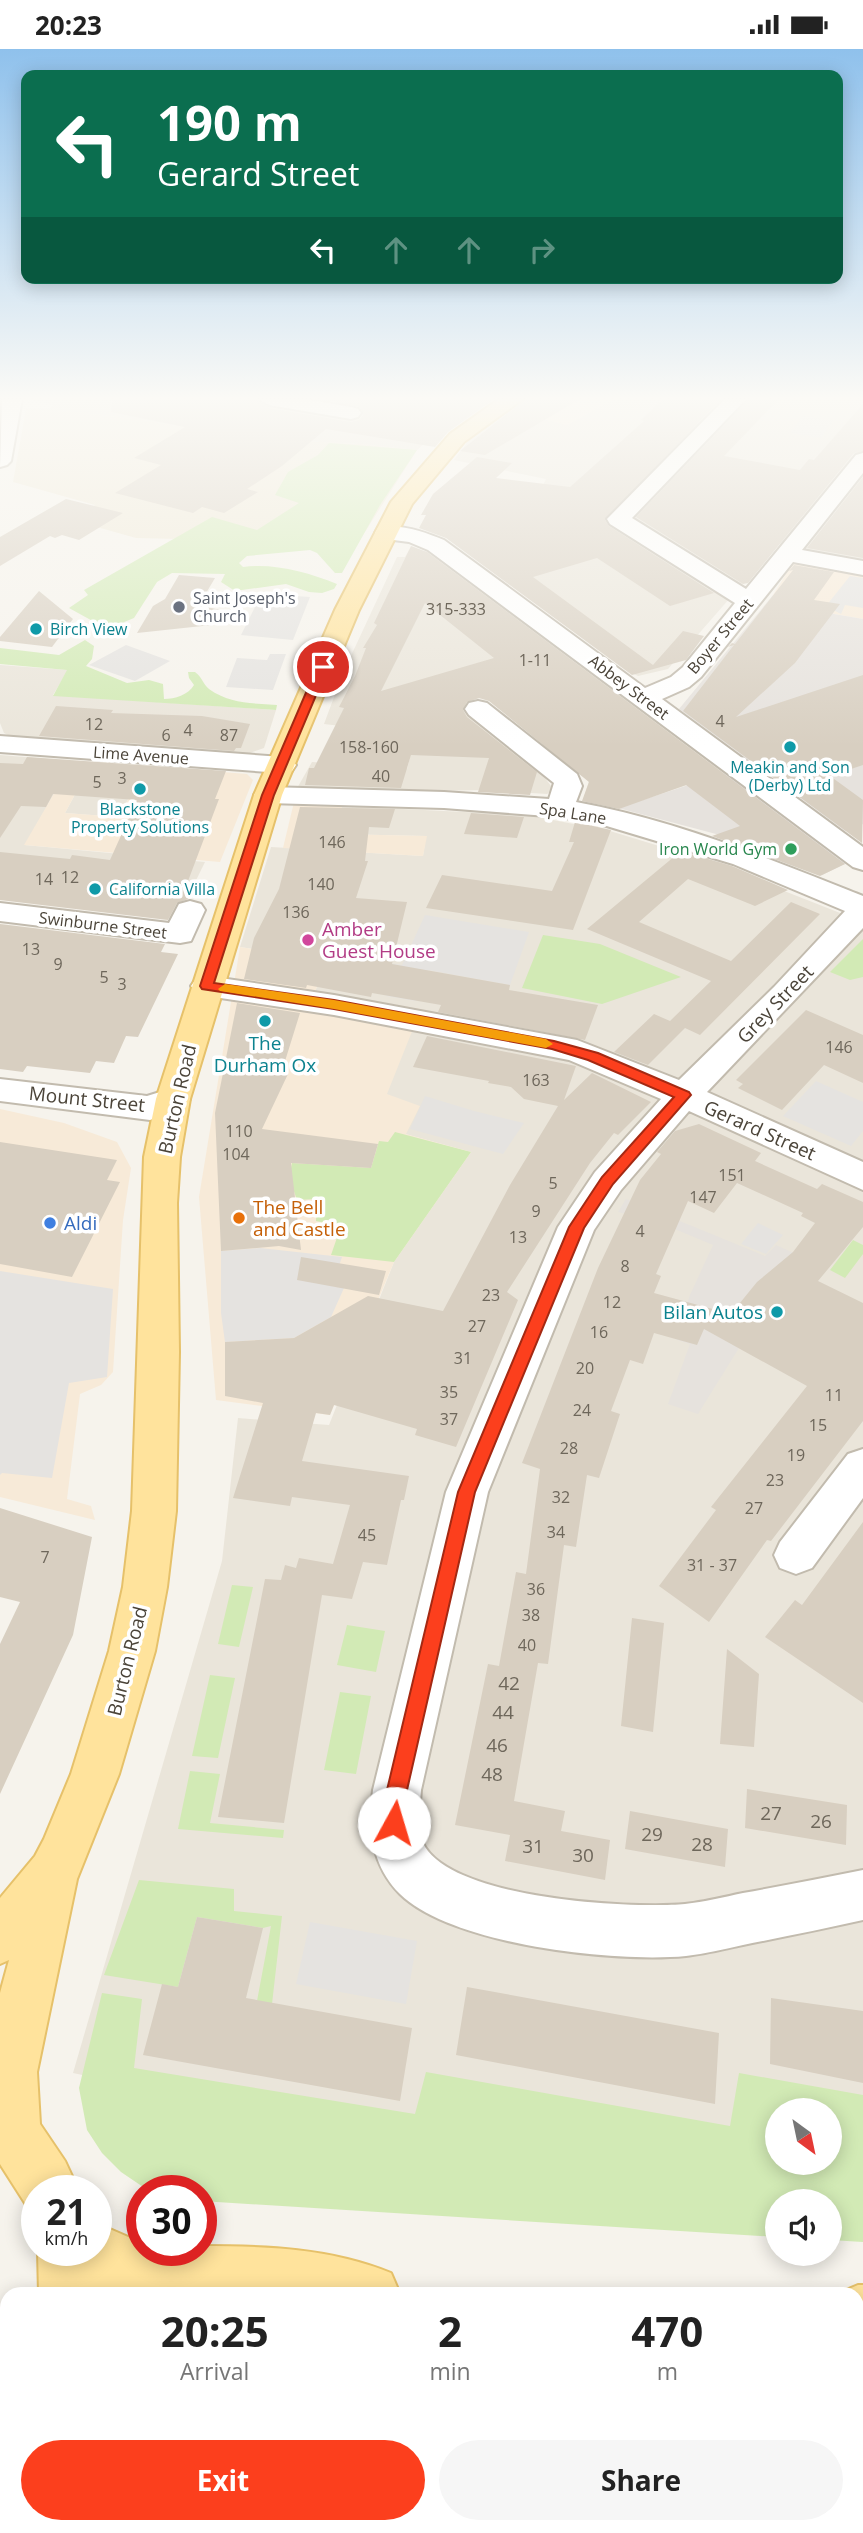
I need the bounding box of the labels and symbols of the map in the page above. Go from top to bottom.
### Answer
place label: Saint Joseph's Church [193,587,296,627]
street label: Boyer Street [682,593,758,678]
house number: 315-333 [426,598,486,620]
marker: Saint Joseph's Church [171,599,187,615]
place label: Birch View [50,618,128,640]
marker: Birch View [28,621,44,637]
pin [293,637,353,697]
house number: 1-11 [519,649,551,671]
street label: Abbey Street [584,649,674,725]
house number: 4 [715,710,725,732]
house number: 12 [85,713,103,735]
house number: 4 [183,719,193,741]
house number: 6 [161,724,171,746]
house number: 87 [220,724,238,746]
house number: 158-160 [339,736,399,758]
marker: Meakin and Son (Derby) Ltd [782,739,798,755]
street label: Lime Avenue [92,741,190,769]
place label: Meakin and Son (Derby) Ltd [730,756,850,796]
house number: 40 [372,765,390,787]
house number: 3 [117,767,127,789]
house number: 5 [92,771,102,793]
marker: Blackstone Property Solutions [132,781,148,797]
street label: Spa Lane [538,797,608,829]
place label: Blackstone Property Solutions [71,798,209,838]
house number: 146 [318,831,346,853]
place label: Iron World Gym [659,838,777,860]
marker: Iron World Gym [783,841,799,857]
house number: 12 [61,866,79,888]
house number: 14 [35,868,53,890]
house number: 140 [307,873,335,895]
place label: California Villa [109,878,215,900]
marker: California Villa [87,881,103,897]
house number: 136 [282,901,310,923]
street label: Swinburne Street [38,906,169,944]
place label: Amber Guest House [322,916,436,964]
marker: Amber Guest House [300,932,316,948]
house number: 13 [22,938,40,960]
house number: 9 [53,953,63,975]
street label: Grey Street [731,959,819,1049]
house number: 5 [99,966,109,988]
house number: 3 [117,973,127,995]
marker: The Durham Ox [257,1013,273,1029]
place label: The Durham Ox [214,1030,316,1078]
house number: 146 [825,1036,853,1058]
street label: Burton Road [152,1042,202,1156]
house number: 163 [522,1069,550,1091]
street label: Mount Street [28,1080,147,1118]
street label: Gerard Street [700,1094,820,1166]
house number: 110 [225,1120,253,1142]
house number: 104 [222,1143,250,1165]
house number: 151 [718,1164,746,1186]
house number: 5 [548,1172,558,1194]
house number: 147 [689,1186,717,1208]
place label: The Bell and Castle [253,1194,346,1242]
house number: 9 [531,1200,541,1222]
place label: Aldi [64,1210,97,1236]
marker: The Bell and Castle [231,1210,247,1226]
marker: Aldi [42,1215,58,1231]
house number: 4 [635,1220,645,1242]
house number: 13 [509,1226,527,1248]
house number: 8 [620,1255,630,1277]
house number: 23 [482,1284,500,1306]
house number: 12 [603,1291,621,1313]
place label: Bilan Autos [663,1299,763,1325]
marker: Bilan Autos [769,1304,785,1320]
house number: 27 [468,1315,486,1337]
house number: 16 [590,1321,608,1343]
house number: 31 [454,1347,472,1369]
house number: 20 [576,1357,594,1379]
house number: 35 [440,1381,458,1403]
house number: 11 [825,1384,843,1406]
house number: 24 [573,1399,591,1421]
house number: 37 [440,1408,458,1430]
house number: 15 [809,1414,827,1436]
house number: 28 [560,1437,578,1459]
house number: 19 [787,1444,805,1466]
house number: 23 [766,1469,784,1491]
house number: 32 [552,1486,570,1508]
house number: 27 [745,1497,763,1519]
house number: 34 [547,1521,565,1543]
house number: 45 [358,1524,376,1546]
house number: 7 [40,1546,50,1568]
house number: 31 - 37 [687,1554,737,1576]
house number: 36 [527,1578,545,1600]
street label: Burton Road [101,1604,153,1718]
house number: 38 [522,1604,540,1626]
house number: 40 [518,1634,536,1656]
house number: 42 [498,1670,520,1696]
house number: 44 [492,1699,514,1725]
house number: 46 [486,1732,508,1758]
house number: 48 [481,1761,503,1787]
position arrow [357,1786,431,1860]
house number: 27 [760,1800,782,1826]
house number: 26 [810,1808,832,1834]
house number: 29 [641,1821,663,1847]
house number: 28 [691,1831,713,1857]
house number: 31 [522,1833,544,1859]
house number: 30 [572,1842,594,1868]
north arrow [765,2098,842,2175]
speed limit sign: 30 [126,2175,217,2266]

